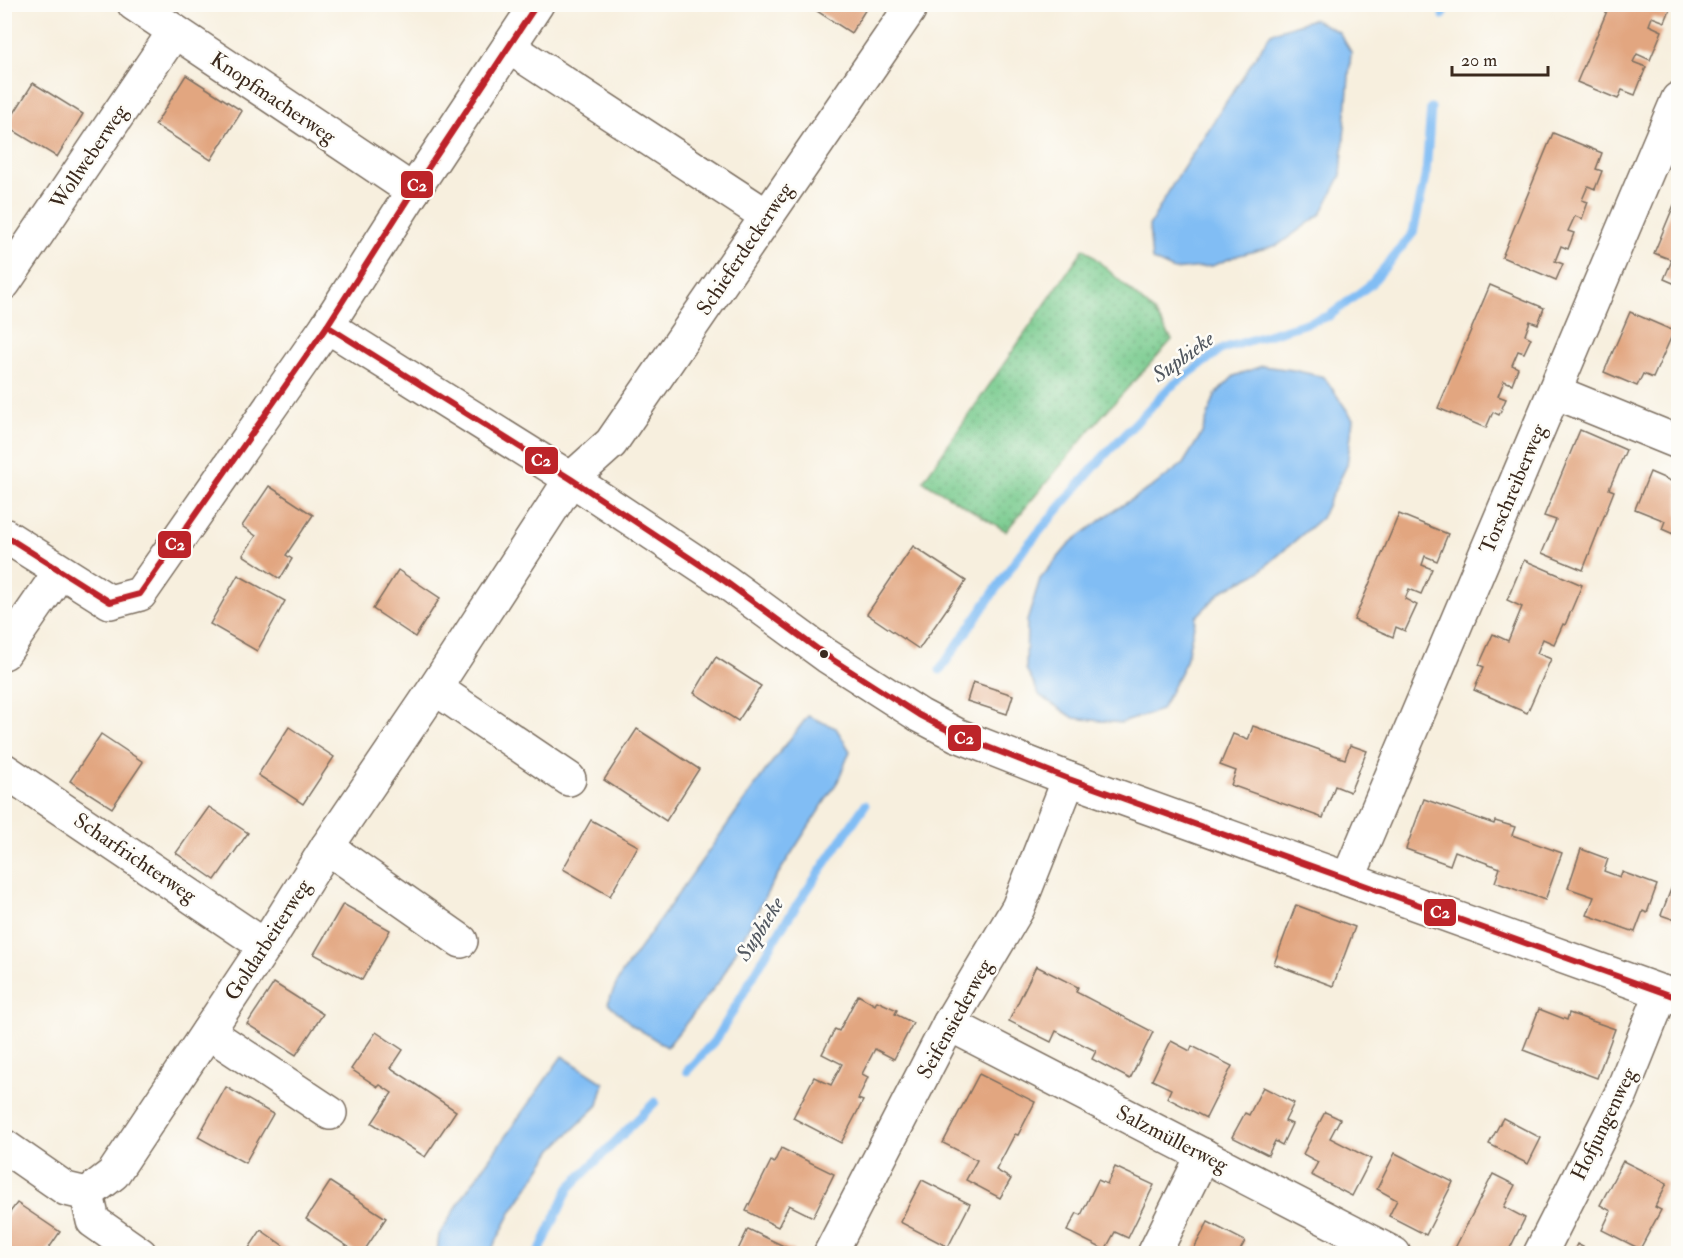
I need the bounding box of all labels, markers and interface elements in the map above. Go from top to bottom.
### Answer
scale bar [1452,39,1548,77]
street label: Knopfmacherweg [205,46,342,150]
text: 20 m [1461,49,1497,72]
street label: Wollweberweg [44,99,134,215]
line badge: C2 [400,170,434,199]
text: C2 [407,176,427,196]
street label: Schieferdeckerweg [691,177,800,321]
water label: Supbieke [1145,325,1220,390]
street label: Torschreiberweg [1474,419,1553,558]
line badge: C2 [524,446,559,475]
text: C2 [531,451,551,471]
line badge: C2 [157,530,192,559]
text: C2 [165,535,185,555]
unlabelled marker [818,648,830,660]
line badge: C2 [947,724,982,752]
text: C2 [954,729,974,749]
street label: Scharfrichterweg [68,807,202,909]
street label: Goldarbeiterweg [219,874,318,1006]
water label: Supbieke [729,891,791,967]
line badge: C2 [1423,898,1457,927]
text: C2 [1430,903,1450,923]
street label: Seifensiederweg [911,954,999,1084]
street label: Hofjungenweg [1565,1063,1643,1185]
street label: Salzmüllerweg [1111,1099,1233,1179]

